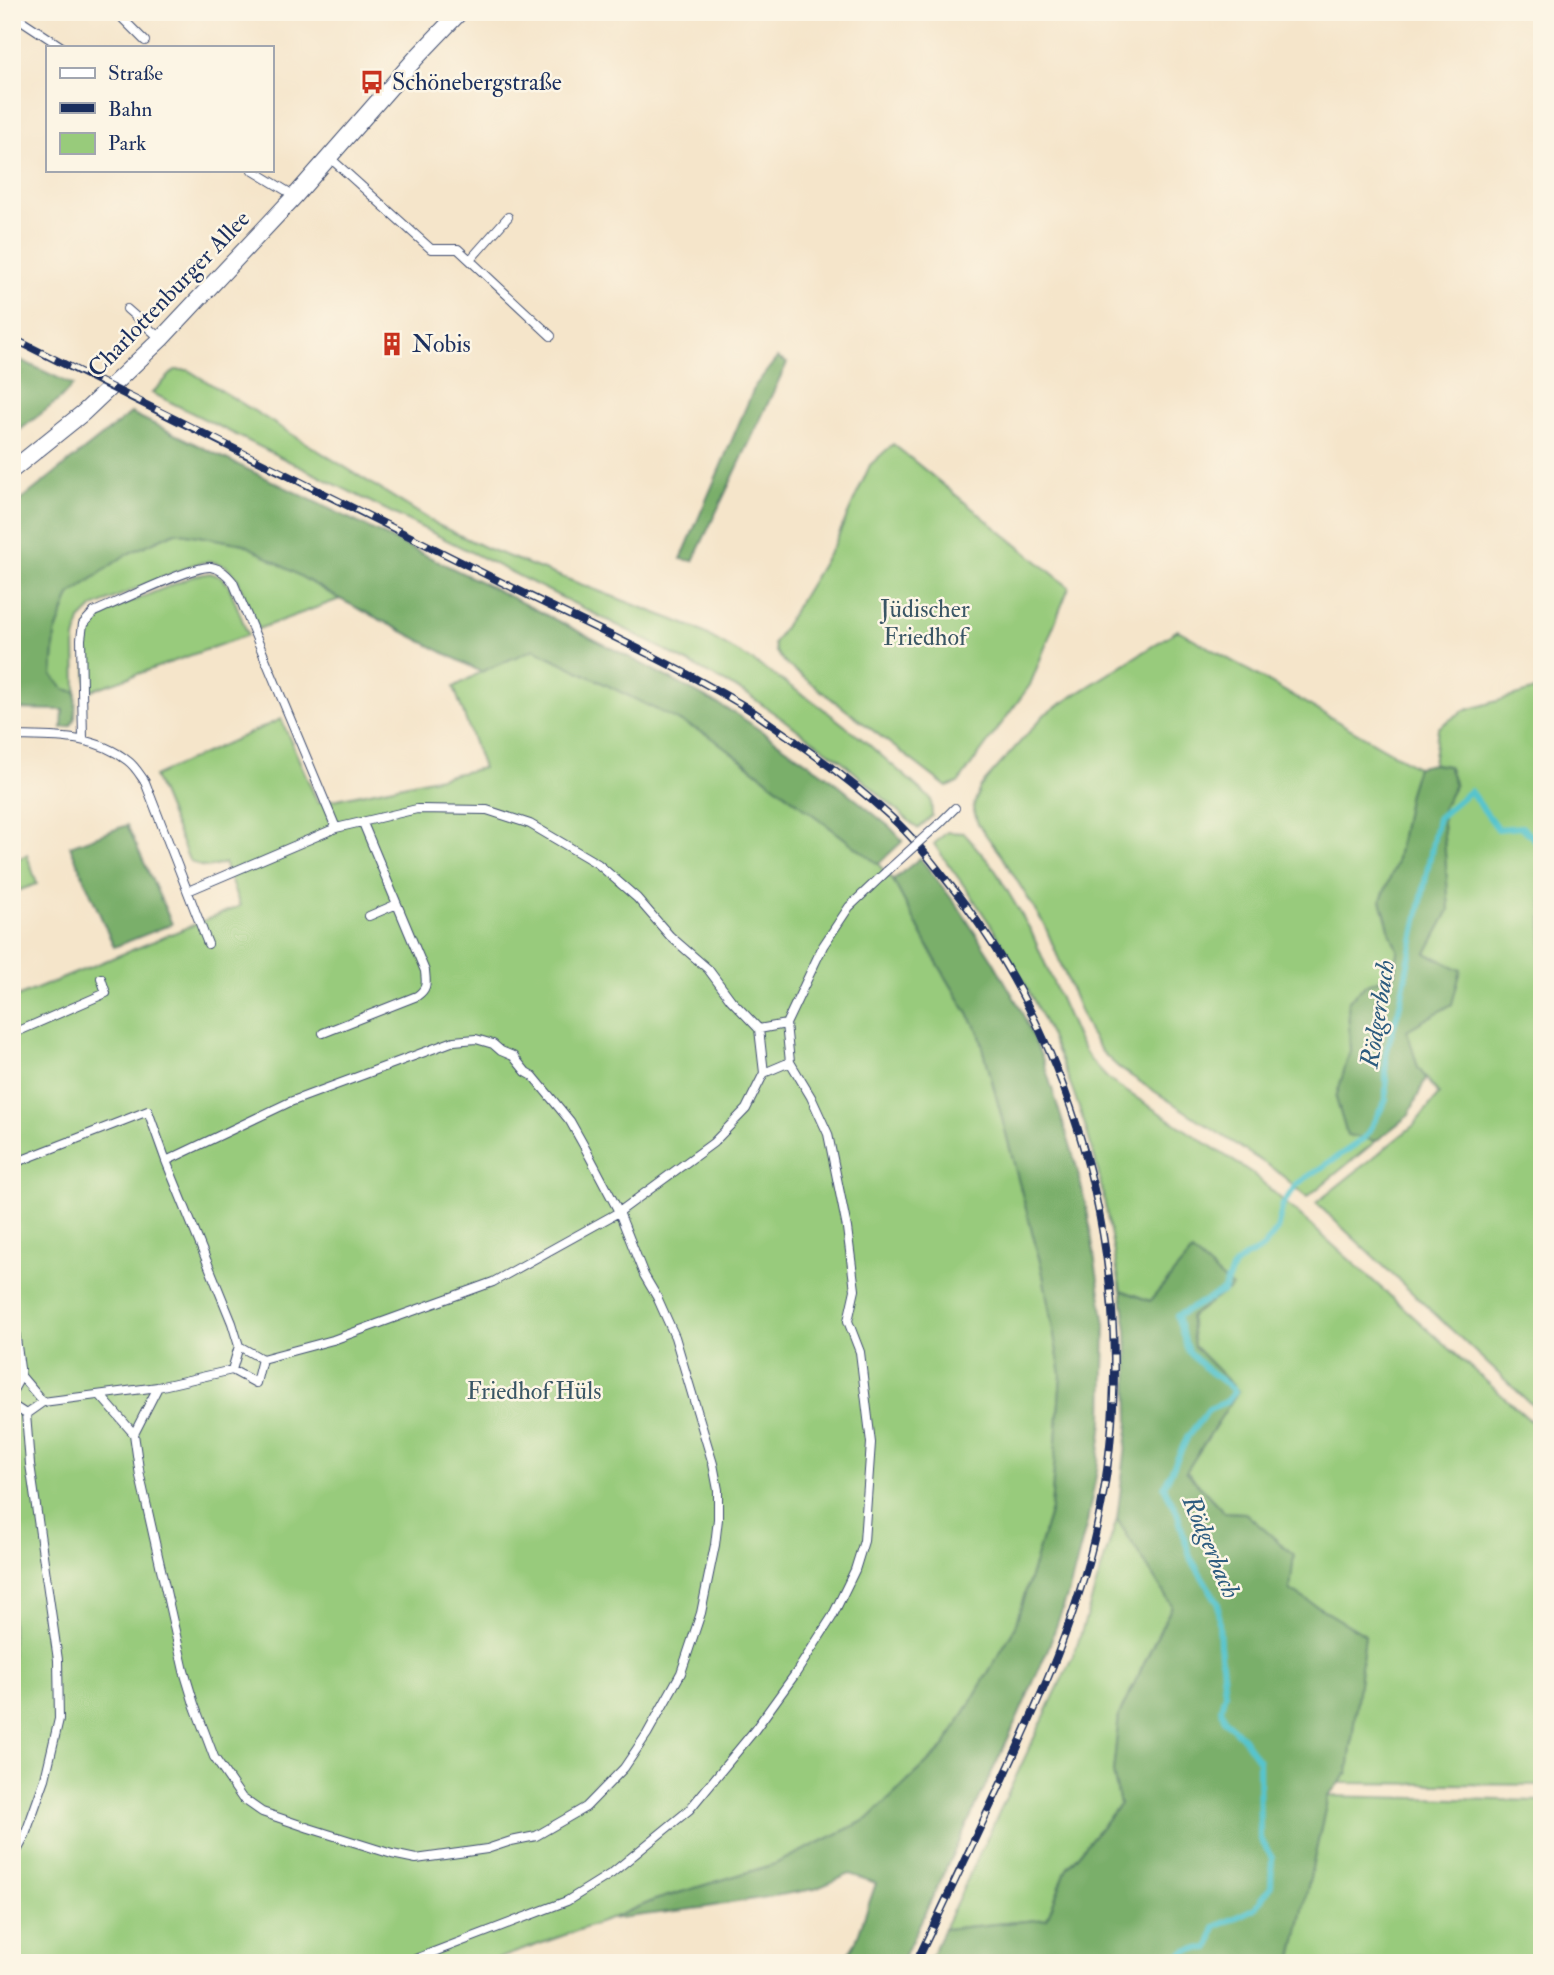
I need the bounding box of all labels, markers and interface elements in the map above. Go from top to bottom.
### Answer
legend [46,46,273,172]
text: Straße [108,60,163,87]
place label: Schönebergstraße [392,67,562,98]
bus stop icon: Schönebergstraße [358,68,386,96]
text: Bahn [108,96,152,123]
text: Park [108,130,146,157]
street label: Charlottenburger Allee [81,204,257,384]
place label: Nobis [412,329,471,360]
building icon: Nobis [378,330,406,358]
park label: Jüdischer Friedhof [879,594,970,653]
water label: Rödgerbach [1354,958,1402,1071]
park label: Friedhof Hüls [467,1376,601,1407]
water label: Rödgerbach [1175,1490,1247,1603]

